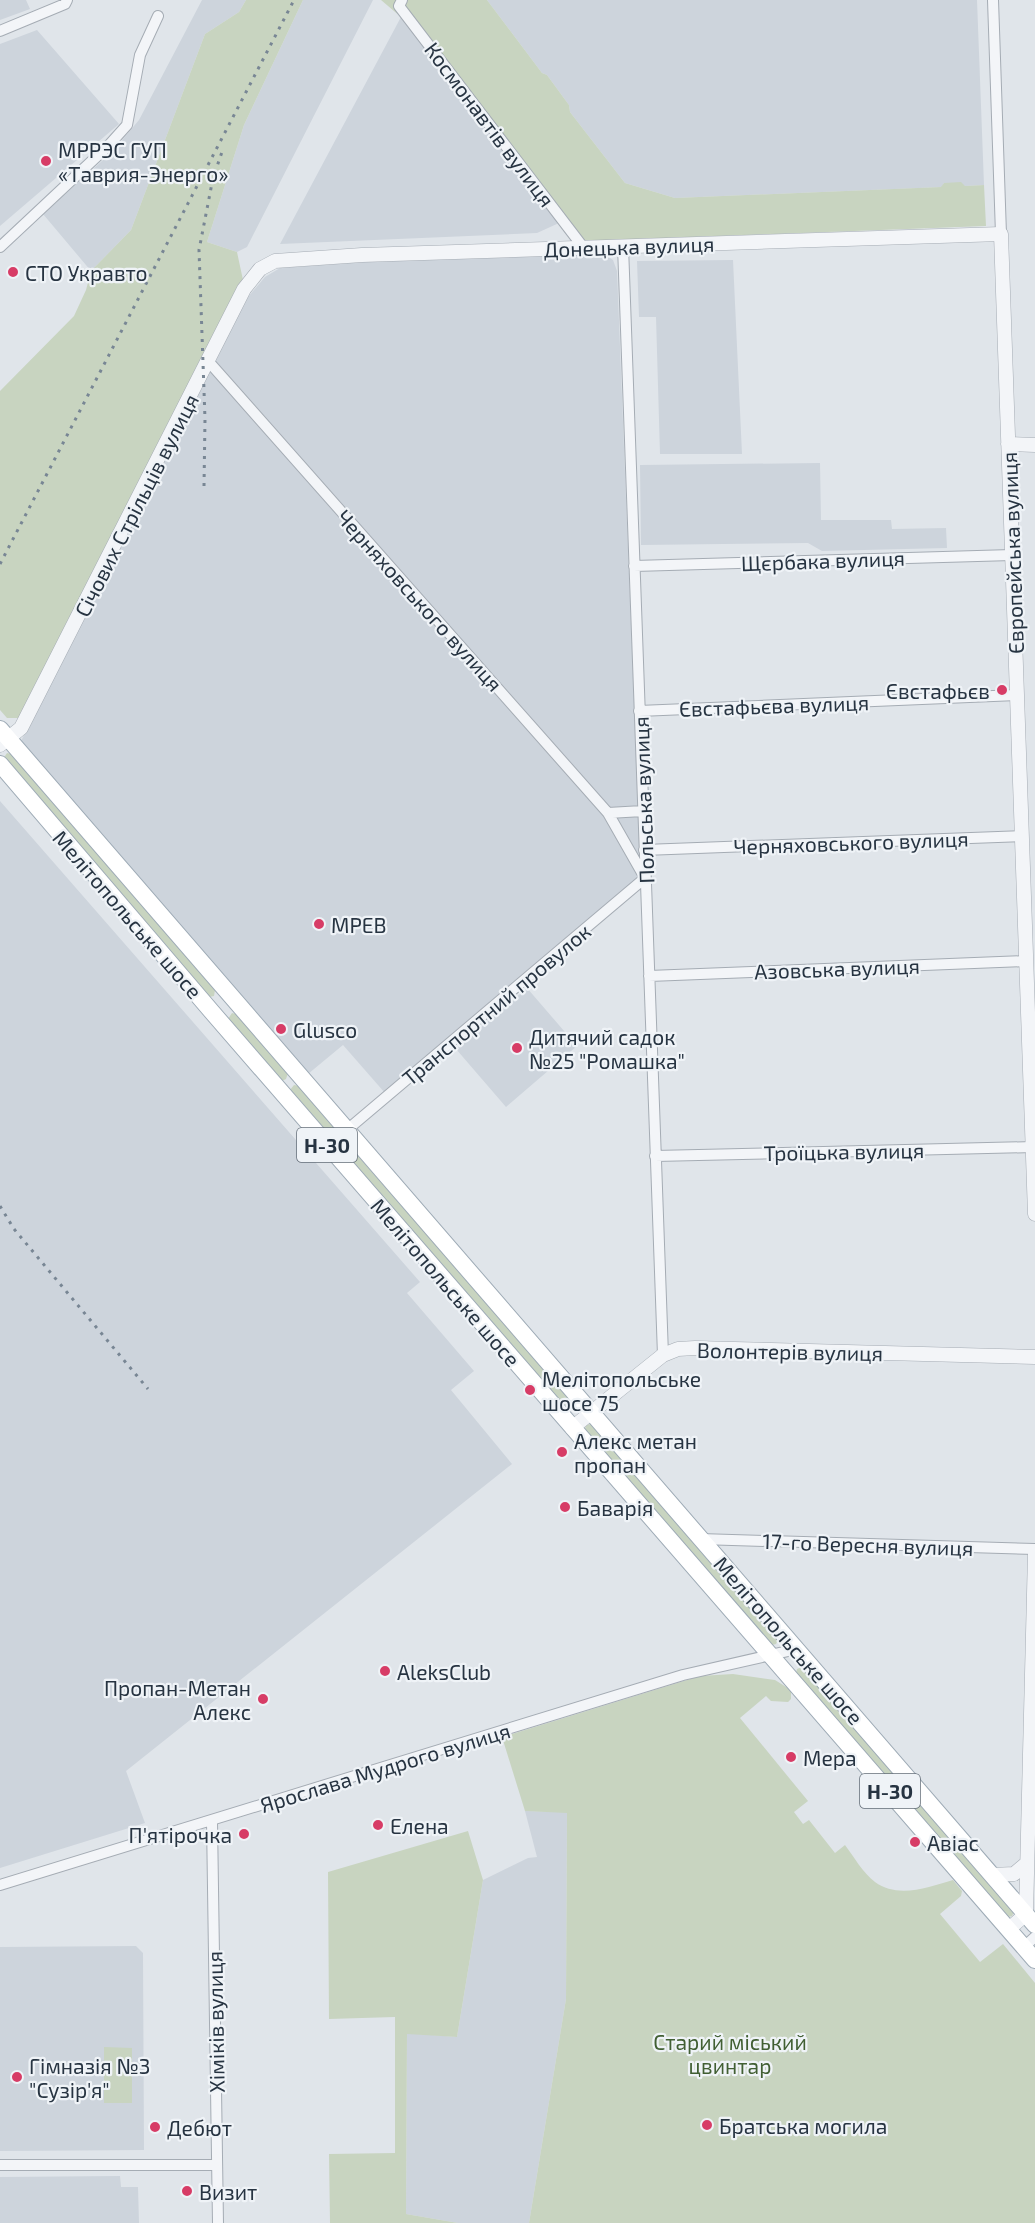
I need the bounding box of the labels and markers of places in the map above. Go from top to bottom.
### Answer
place label: МРРЭС ГУП «Таврия-Энерго» [58,137,228,186]
marker: МРРЭС ГУП «Таврия-Энерго» [39,154,53,168]
place label: СТО Укравто [25,260,148,285]
marker: СТО Укравто [6,265,20,279]
place label: Євстафьєв [886,678,990,703]
marker: Євстафьєв [995,683,1009,697]
place label: МРЕВ [331,912,387,937]
marker: МРЕВ [312,917,326,931]
place label: Glusco [293,1017,357,1042]
marker: Glusco [274,1022,288,1036]
place label: Дитячий садок №25 "Ромашка" [529,1024,685,1073]
marker: Дитячий садок №25 "Ромашка" [510,1041,524,1055]
place label: Мелітопольське шосе 75 [542,1366,701,1415]
marker: Мелітопольське шосе 75 [523,1383,537,1397]
place label: Алекс метан пропан [574,1428,697,1477]
marker: Алекс метан пропан [555,1445,569,1459]
place label: Баварія [577,1495,653,1520]
marker: Баварія [558,1500,572,1514]
place label: AleksClub [397,1659,491,1684]
marker: AleksClub [378,1664,392,1678]
place label: Пропан-Метан Алекс [104,1675,251,1724]
marker: Пропан-Метан Алекс [256,1692,270,1706]
place label: Мера [803,1745,857,1770]
marker: Мера [784,1750,798,1764]
place label: Елена [390,1813,449,1838]
marker: Елена [371,1818,385,1832]
place label: П'ятірочка [129,1822,232,1847]
marker: П'ятірочка [237,1827,251,1841]
place label: Авіас [927,1830,979,1855]
marker: Авіас [908,1835,922,1849]
place label: Гімназія №3 "Сузір'я" [29,2053,151,2103]
marker: Гімназія №3 "Сузір'я" [10,2070,24,2084]
place label: Братська могила [719,2113,887,2138]
place label: Дебют [167,2115,232,2140]
marker: Братська могила [700,2118,714,2132]
marker: Дебют [148,2120,162,2134]
place label: Визит [199,2179,257,2204]
marker: Визит [180,2184,194,2198]

